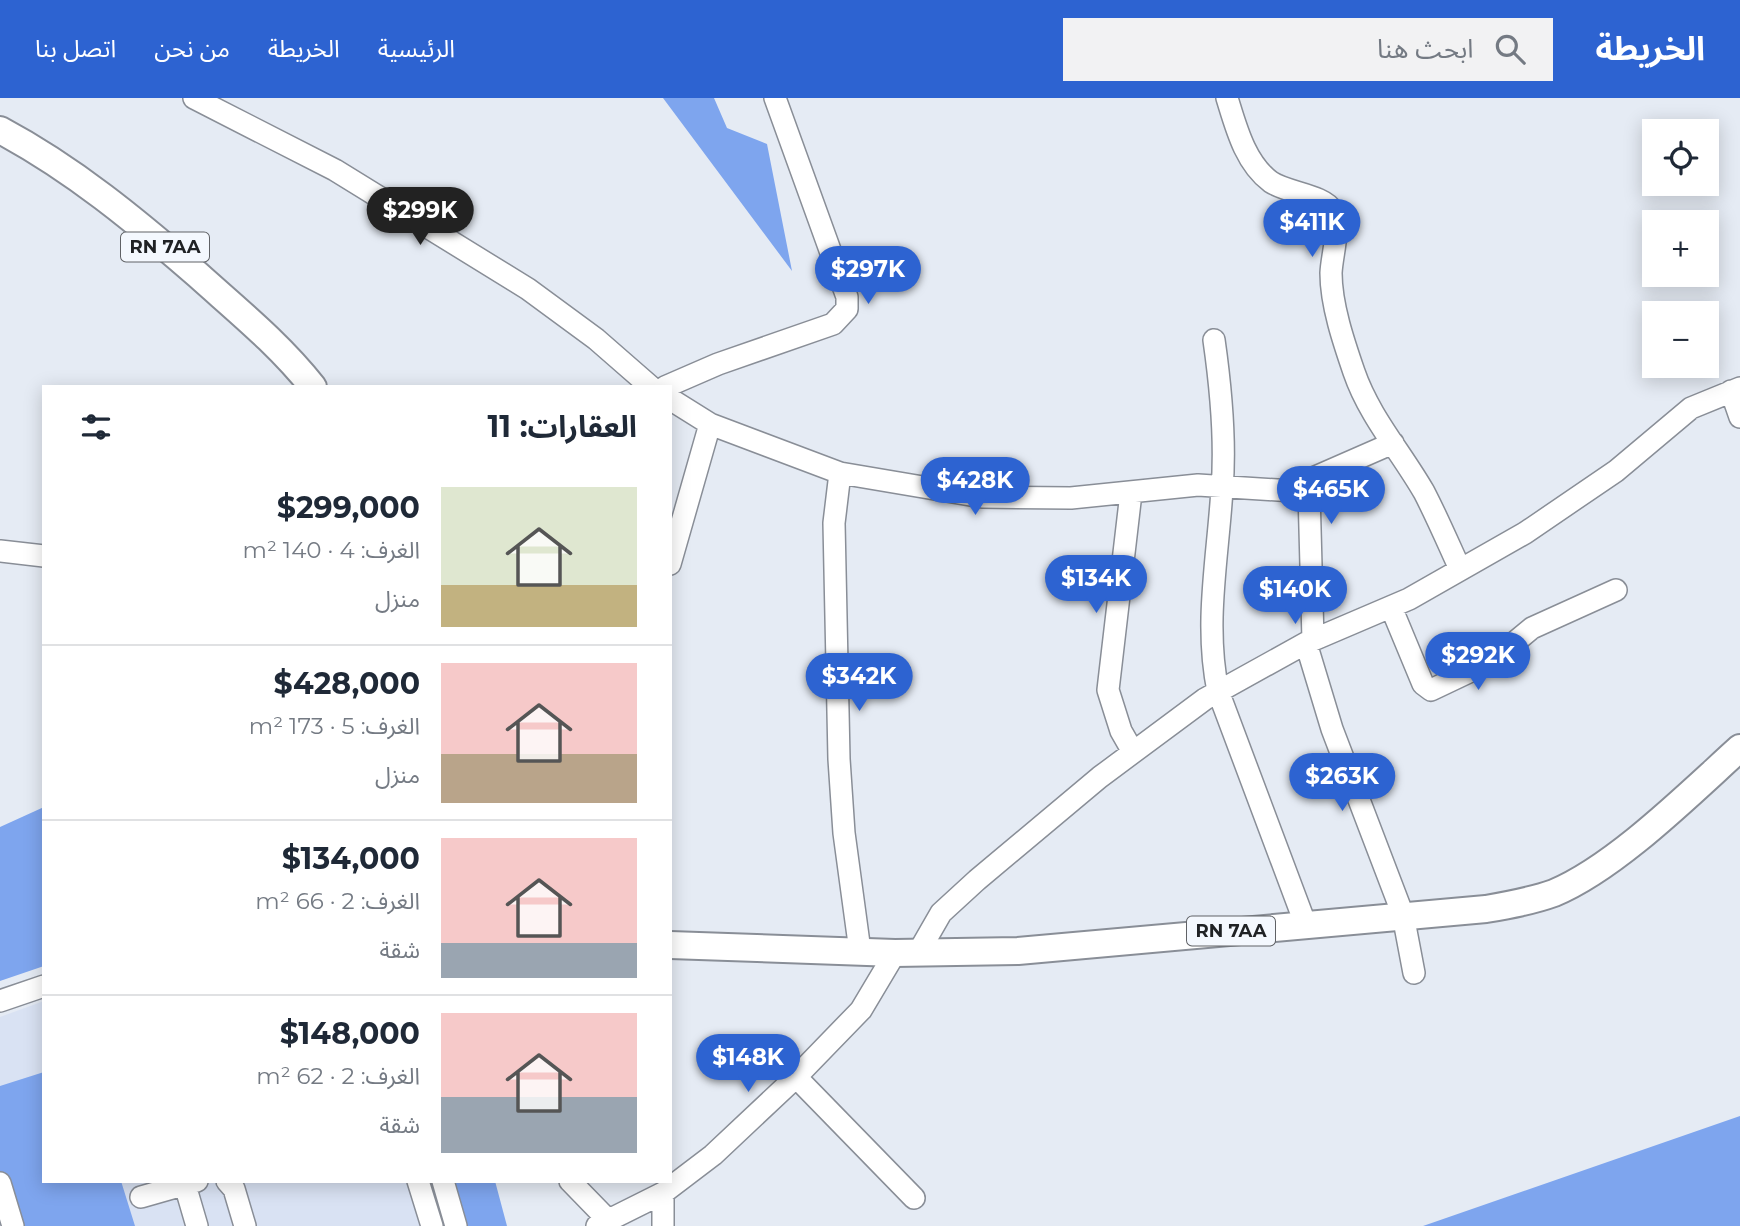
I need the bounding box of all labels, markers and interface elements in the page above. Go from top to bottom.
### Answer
search box [1063,18,1553,81]
text: الخريطة [1595,28,1705,68]
icon: search [1491,30,1529,68]
text: ابحث هنا [1377,33,1473,65]
text: اتصل بنا [35,34,116,63]
text: من نحن [154,34,230,63]
text: الخريطة [268,34,340,63]
text: الرئيسية [378,34,455,63]
map controls [1642,119,1719,378]
button: locate [1642,119,1719,196]
pin: $299K [371,188,469,247]
text: $299K [383,196,457,224]
pin: $411K [1263,200,1361,259]
text: $411K [1279,208,1345,236]
button: + [1642,210,1719,287]
road number: RN 7AA [121,232,209,262]
pin: $297K [819,246,917,306]
text: $297K [831,255,905,283]
button: − [1642,301,1719,378]
icon: filters [77,408,115,446]
text: العقارات: 11 [488,408,637,445]
pin: $428K [926,458,1024,517]
text: $428K [937,466,1013,494]
pin: $465K [1282,466,1380,526]
text: $465K [1293,475,1369,503]
text: $299,000 [277,489,420,526]
icon: home [497,515,581,599]
text: الغرف: 4 · 140 m² [243,536,420,564]
pin: $134K [1047,556,1145,615]
text: $134K [1061,564,1131,592]
pin: $140K [1246,566,1344,626]
text: $140K [1259,575,1331,603]
text: منزل [375,585,420,613]
pin: $292K [1429,632,1527,692]
text: $292K [1441,641,1515,669]
pin: $342K [810,654,908,713]
text: $342K [822,662,896,690]
text: $428,000 [274,665,420,702]
icon: home [497,691,581,775]
text: الغرف: 5 · 173 m² [249,712,420,740]
pin: $263K [1293,754,1391,813]
text: منزل [375,761,420,789]
text: $263K [1305,762,1379,790]
text: $134,000 [282,840,420,877]
icon: home [497,866,581,950]
text: الغرف: 2 · 66 m² [255,887,420,915]
road number: RN 7AA [1187,916,1275,946]
text: شقة [379,936,420,964]
text: $148,000 [280,1015,420,1052]
pin: $148K [699,1034,797,1094]
icon: home [497,1041,581,1125]
text: $148K [712,1043,784,1071]
text: الغرف: 2 · 62 m² [256,1062,420,1090]
text: شقة [379,1111,420,1139]

